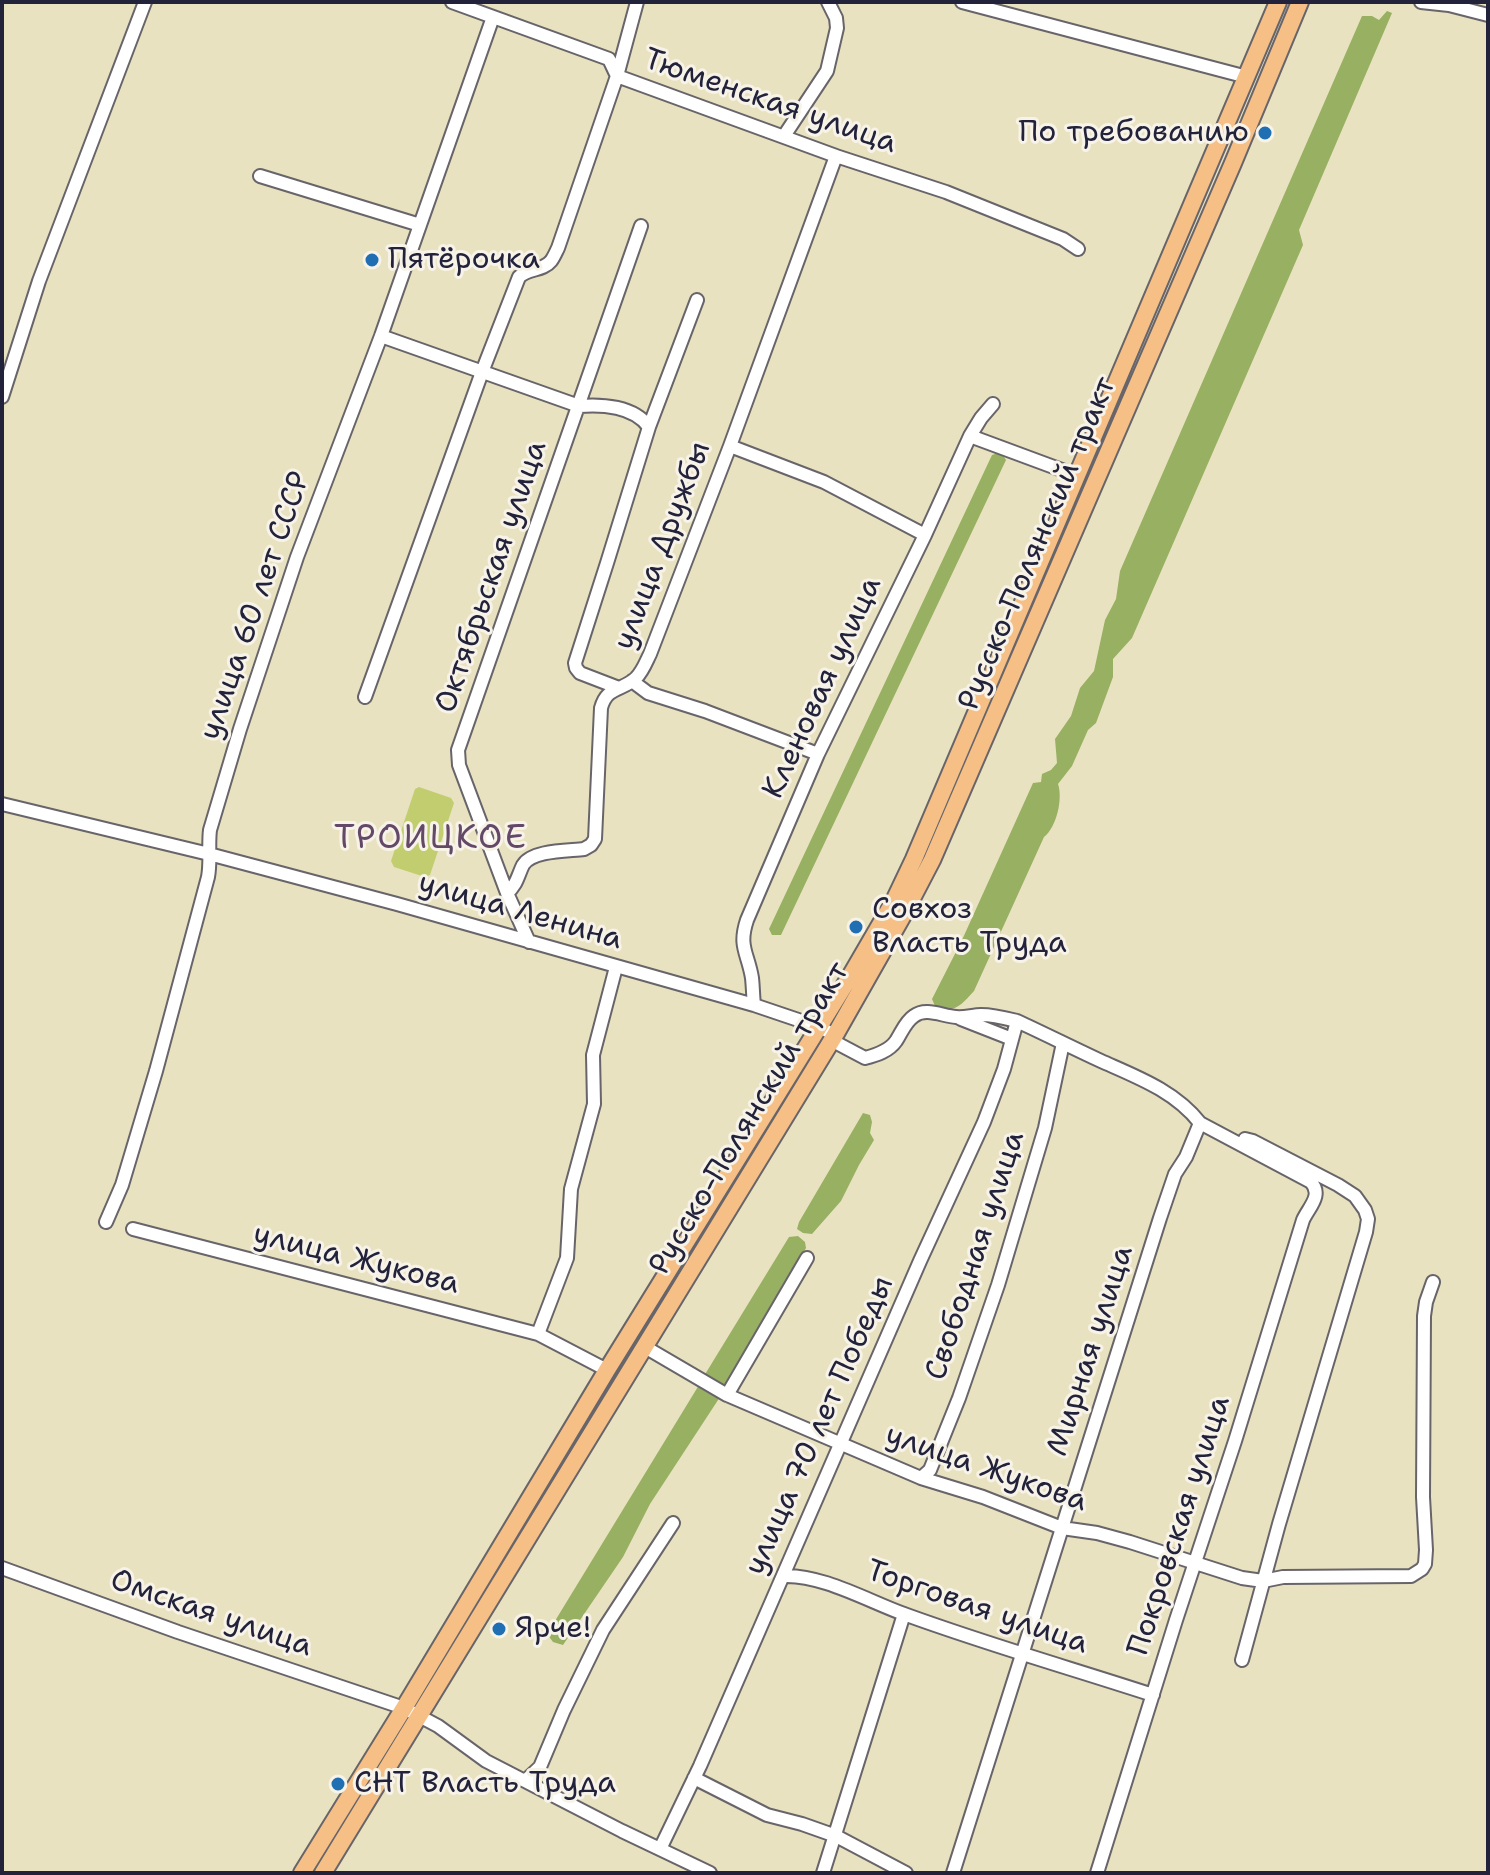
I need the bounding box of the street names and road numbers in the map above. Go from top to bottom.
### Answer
street label: Тюменская улица [639,42,901,162]
street label: Русско-Полянский тракт [951,372,1125,716]
street label: Октябрьская улица [429,436,555,718]
street label: улица Дружбы [607,437,719,655]
street label: улица 60 лет СССР [193,467,319,745]
street label: Кленовая улица [756,571,890,805]
street label: улица Ленина [414,866,626,958]
street label: Русско-Полянский тракт [642,956,858,1282]
street label: Свободная улица [919,1127,1033,1385]
street label: улица Жукова [249,1217,463,1303]
street label: Мирная улица [1040,1241,1142,1461]
street label: улица 70 лет Победы [738,1271,902,1581]
street label: Покровская улица [1121,1392,1239,1660]
street label: улица Жукова [880,1418,1092,1520]
street label: Торговая улица [862,1553,1092,1663]
street label: Омская улица [106,1563,316,1665]

